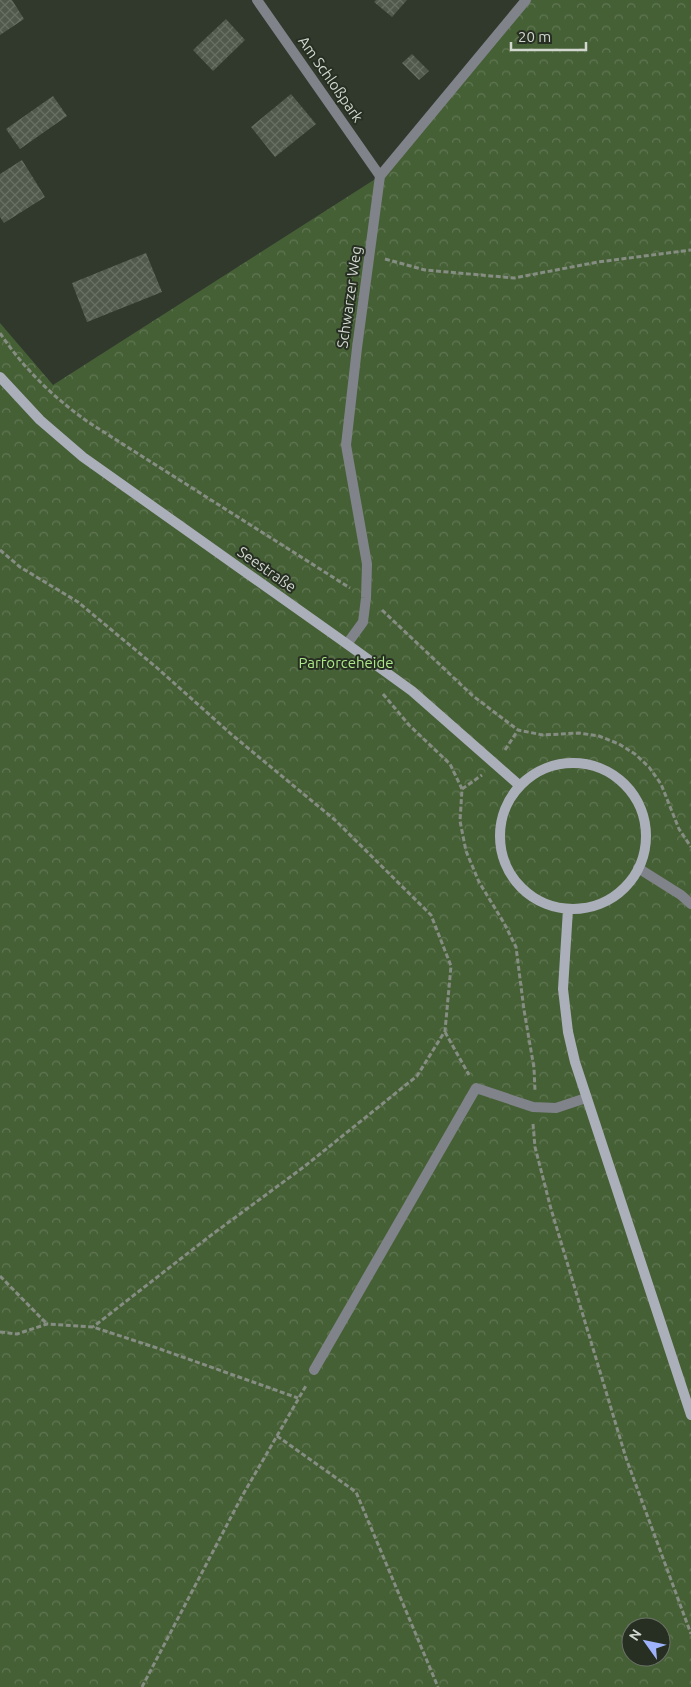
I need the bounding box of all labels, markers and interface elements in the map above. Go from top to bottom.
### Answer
scale bar [511,20,586,52]
text: 20 m [518,28,551,45]
street label: Am Schloßpark [295,33,367,126]
street label: Schwarzer Weg [333,245,365,349]
street label: Seestraße [234,543,300,595]
park label: Parforceheide [298,654,394,671]
north arrow [621,1617,671,1667]
text: N [626,1626,645,1644]

